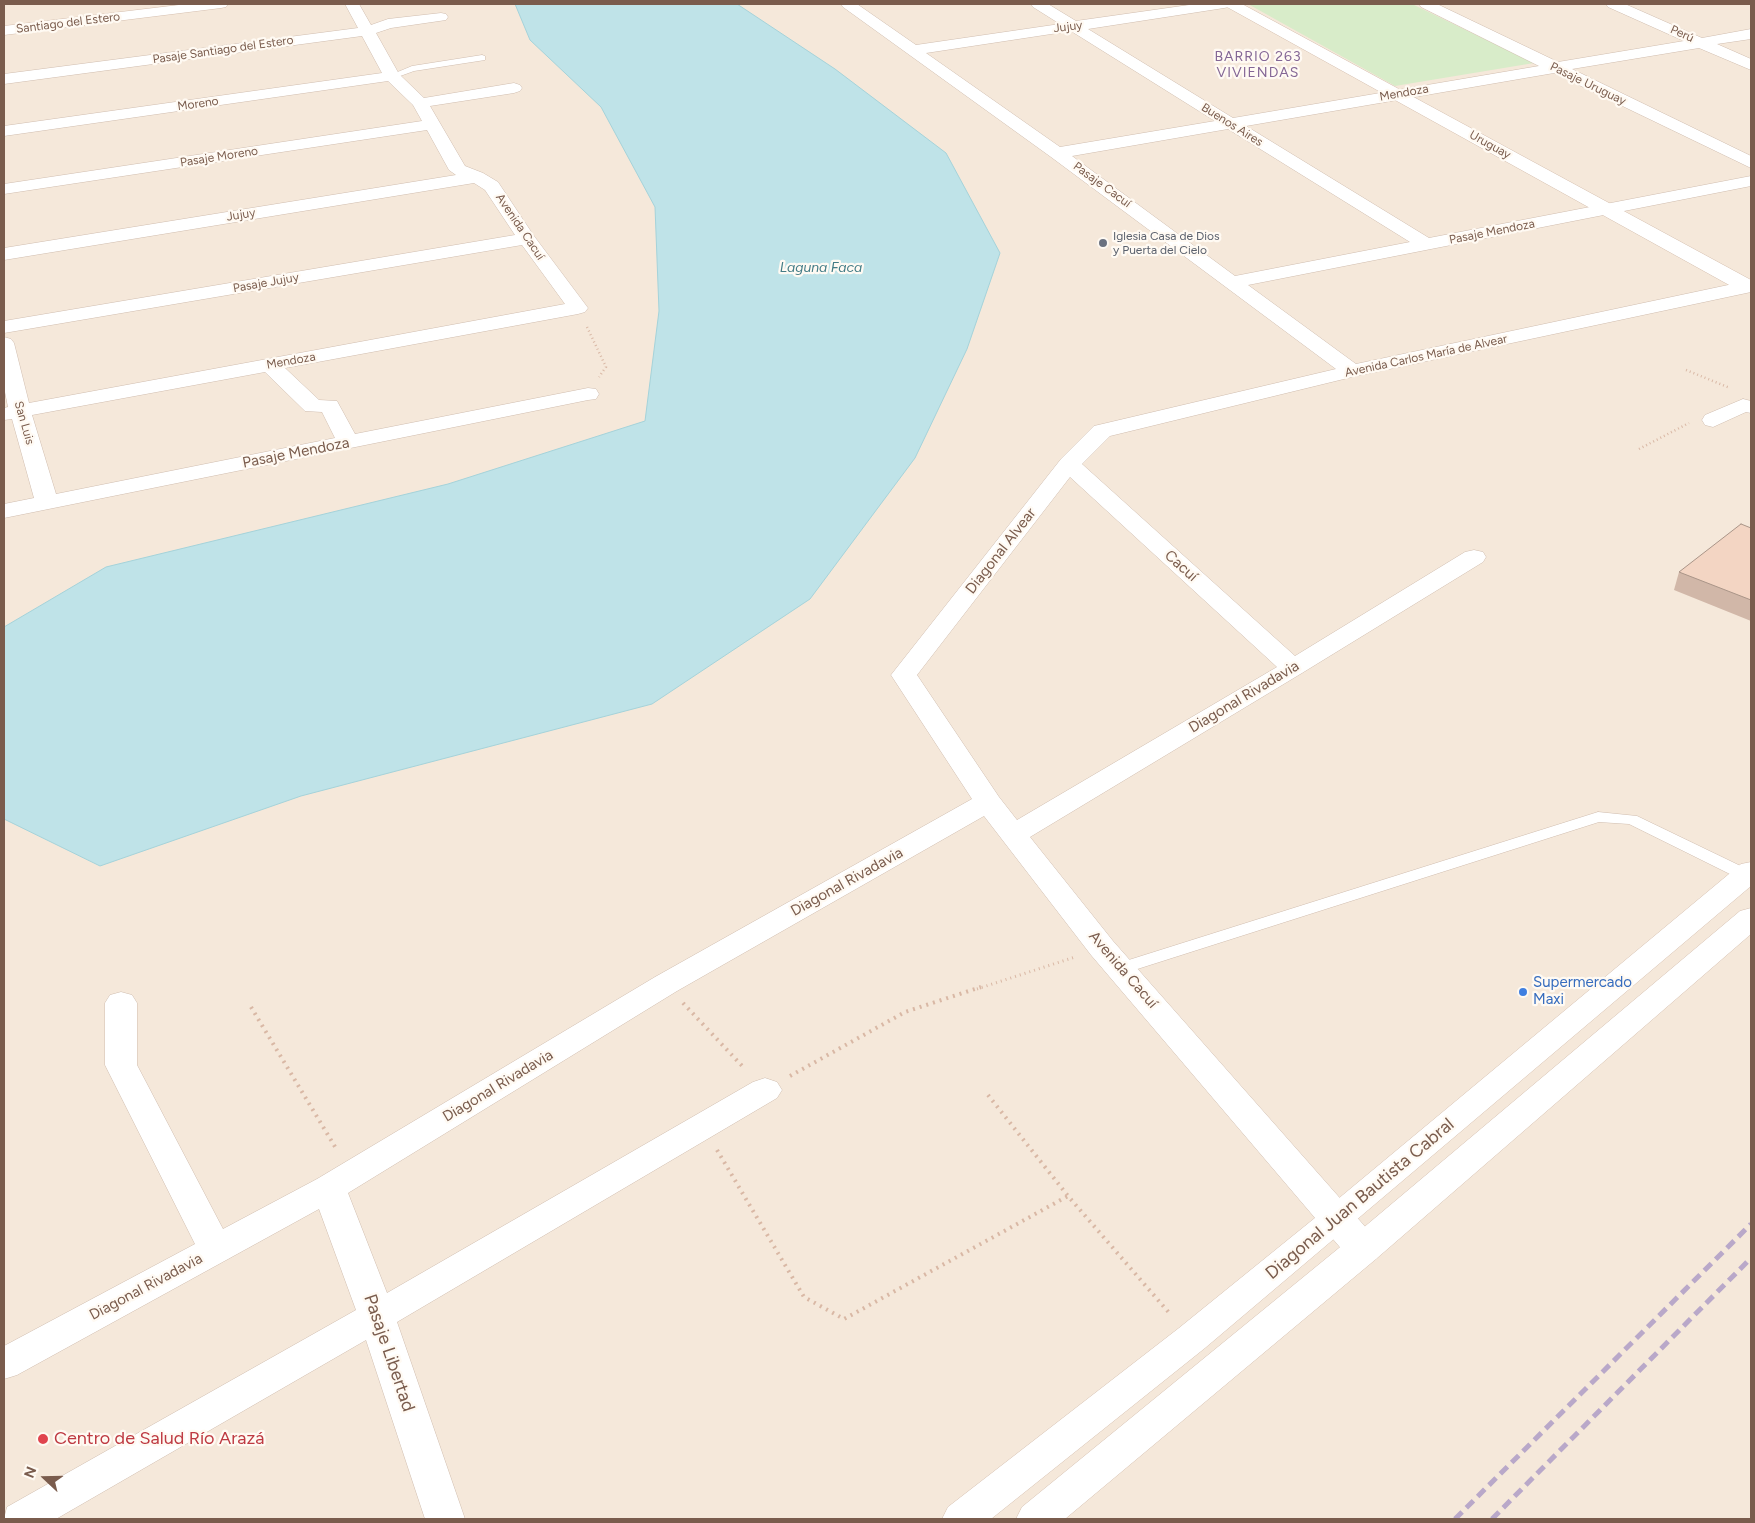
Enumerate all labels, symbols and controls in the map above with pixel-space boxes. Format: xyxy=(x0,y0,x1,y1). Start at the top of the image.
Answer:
street label: Santiago del Estero xyxy=(15,9,121,37)
street label: Jujuy xyxy=(1053,18,1083,36)
street label: Perú xyxy=(1668,23,1696,45)
street label: Pasaje Santiago del Estero xyxy=(152,33,294,67)
district label: BARRIO 263 VIVIENDAS xyxy=(1213,49,1303,82)
street label: Pasaje Uruguay xyxy=(1548,59,1628,109)
street label: Mendoza xyxy=(1378,82,1430,104)
street label: Moreno xyxy=(177,94,219,114)
street label: Buenos Aires xyxy=(1199,100,1265,150)
street label: Uruguay xyxy=(1467,128,1513,162)
street label: Pasaje Moreno xyxy=(179,144,259,170)
street label: Pasaje Cacuí xyxy=(1070,159,1134,211)
street label: Avenida Cacuí xyxy=(493,191,547,263)
street label: Jujuy xyxy=(225,206,257,224)
street label: Pasaje Mendoza xyxy=(1448,217,1536,247)
place label: Iglesia Casa de Dios y Puerta del Cielo xyxy=(1113,229,1220,257)
marker: Iglesia Casa de Dios y Puerta del Cielo xyxy=(1097,237,1109,249)
water label: Laguna Faca xyxy=(780,260,862,276)
street label: Pasaje Jujuy xyxy=(232,270,300,296)
street label: Avenida Carlos María de Alvear xyxy=(1344,332,1508,380)
street label: Mendoza xyxy=(265,350,317,372)
street label: San Luis xyxy=(11,400,37,446)
street label: Pasaje Mendoza xyxy=(241,434,351,472)
street label: Diagonal Alvear xyxy=(962,504,1040,598)
street label: Cacuí xyxy=(1161,546,1201,586)
street label: Diagonal Rivadavia xyxy=(1186,657,1302,737)
street label: Diagonal Rivadavia xyxy=(788,844,906,920)
street label: Avenida Cacuí xyxy=(1085,928,1161,1012)
place label: Supermercado Maxi xyxy=(1533,974,1632,1009)
marker: Supermercado Maxi xyxy=(1517,986,1529,998)
street label: Diagonal Rivadavia xyxy=(440,1046,556,1126)
street label: Diagonal Juan Bautista Cabral xyxy=(1261,1114,1459,1284)
street label: Diagonal Rivadavia xyxy=(86,1250,206,1324)
street label: Pasaje Libertad xyxy=(359,1292,419,1414)
place label: Centro de Salud Río Arazá xyxy=(54,1428,264,1450)
marker: Centro de Salud Río Arazá xyxy=(36,1432,50,1446)
north arrow xyxy=(20,1453,70,1503)
text: N xyxy=(21,1464,40,1481)

